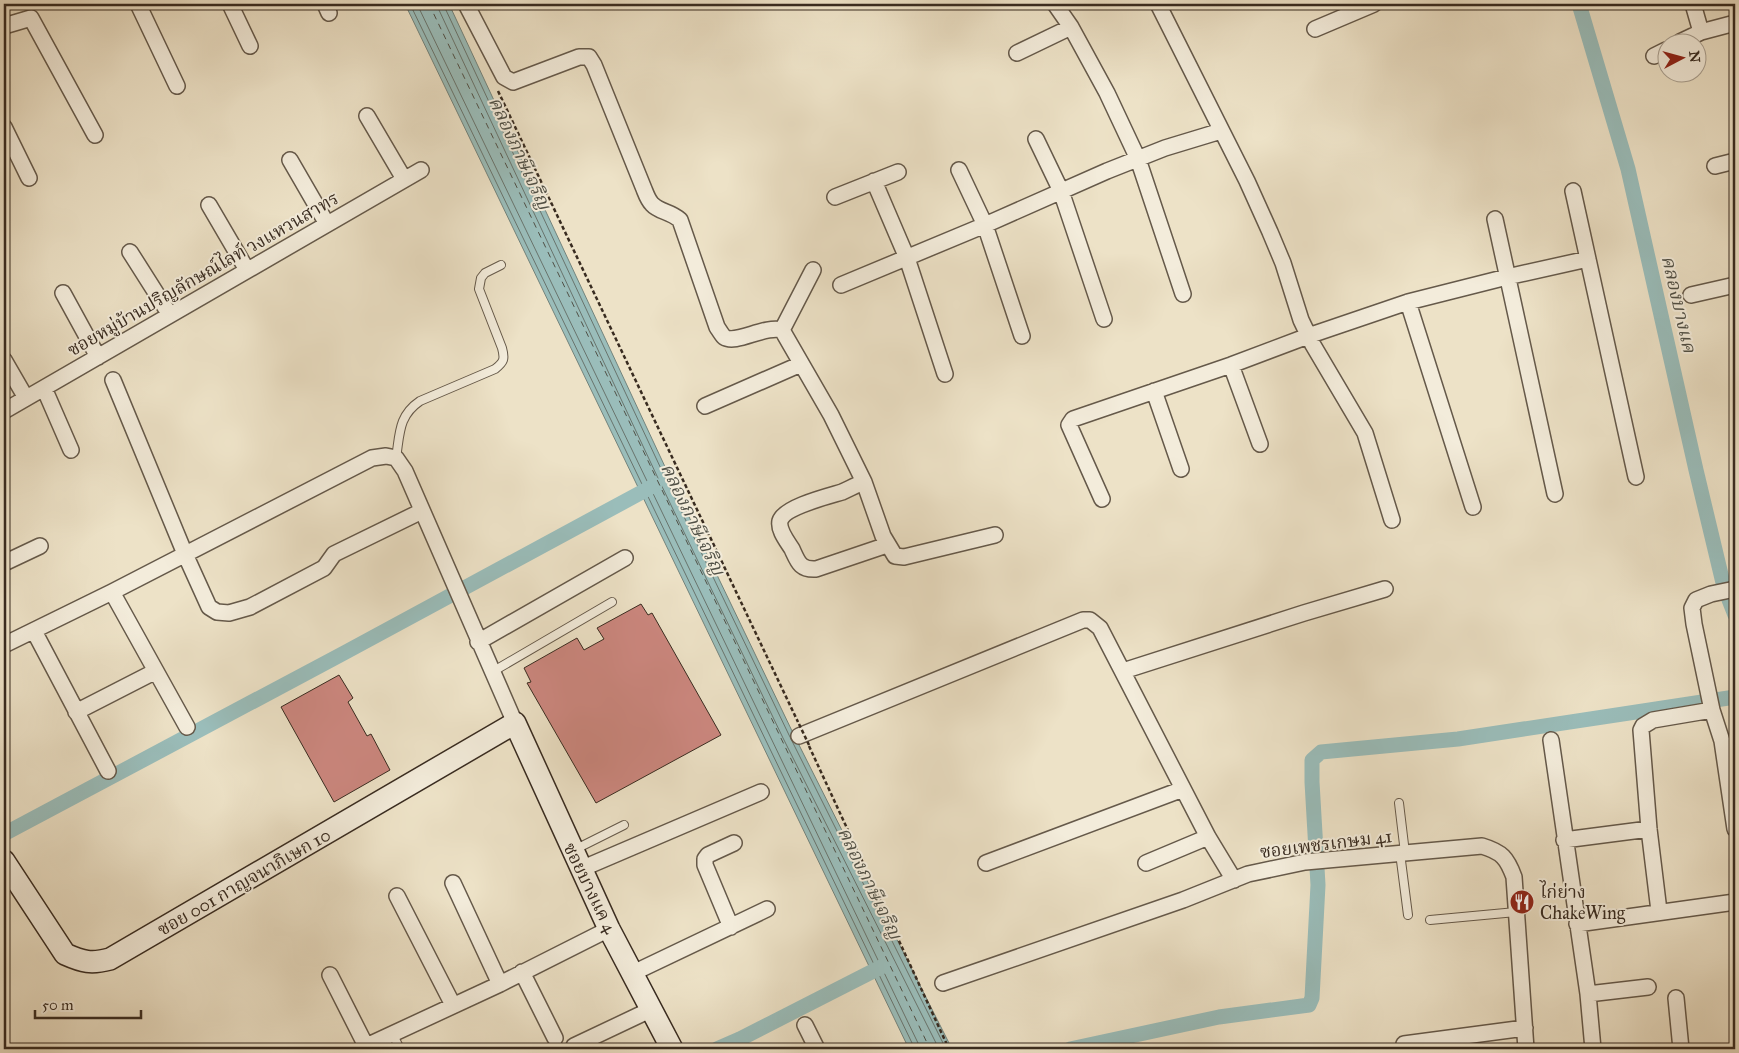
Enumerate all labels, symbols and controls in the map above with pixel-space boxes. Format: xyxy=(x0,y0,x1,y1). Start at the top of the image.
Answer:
north arrow xyxy=(1656,32,1706,82)
text: N xyxy=(1685,50,1704,64)
water label: คลองภาษีเจริญ xyxy=(484,93,557,214)
street label: ซอยหมู่บ้านปริญลักษณ์ไลท์ วงแหวนสาทร xyxy=(63,186,343,361)
water label: คลองบางแค xyxy=(1657,253,1702,356)
water label: คลองภาษีเจริญ xyxy=(656,459,731,580)
street label: ซอย 001 กาญจนาภิเษก 10 xyxy=(154,823,334,941)
water label: คลองภาษีเจริญ xyxy=(833,823,908,944)
street label: ซอยเพชรเกษม 41 xyxy=(1259,825,1393,863)
street label: ซอยบางแค 4 xyxy=(559,839,622,938)
place label: ไก่ย่าง ChakeWing xyxy=(1539,880,1626,925)
restaurant icon: ไก่ย่าง ChakeWing xyxy=(1509,889,1535,915)
scale bar xyxy=(35,988,141,1020)
text: 50 m xyxy=(42,996,74,1014)

